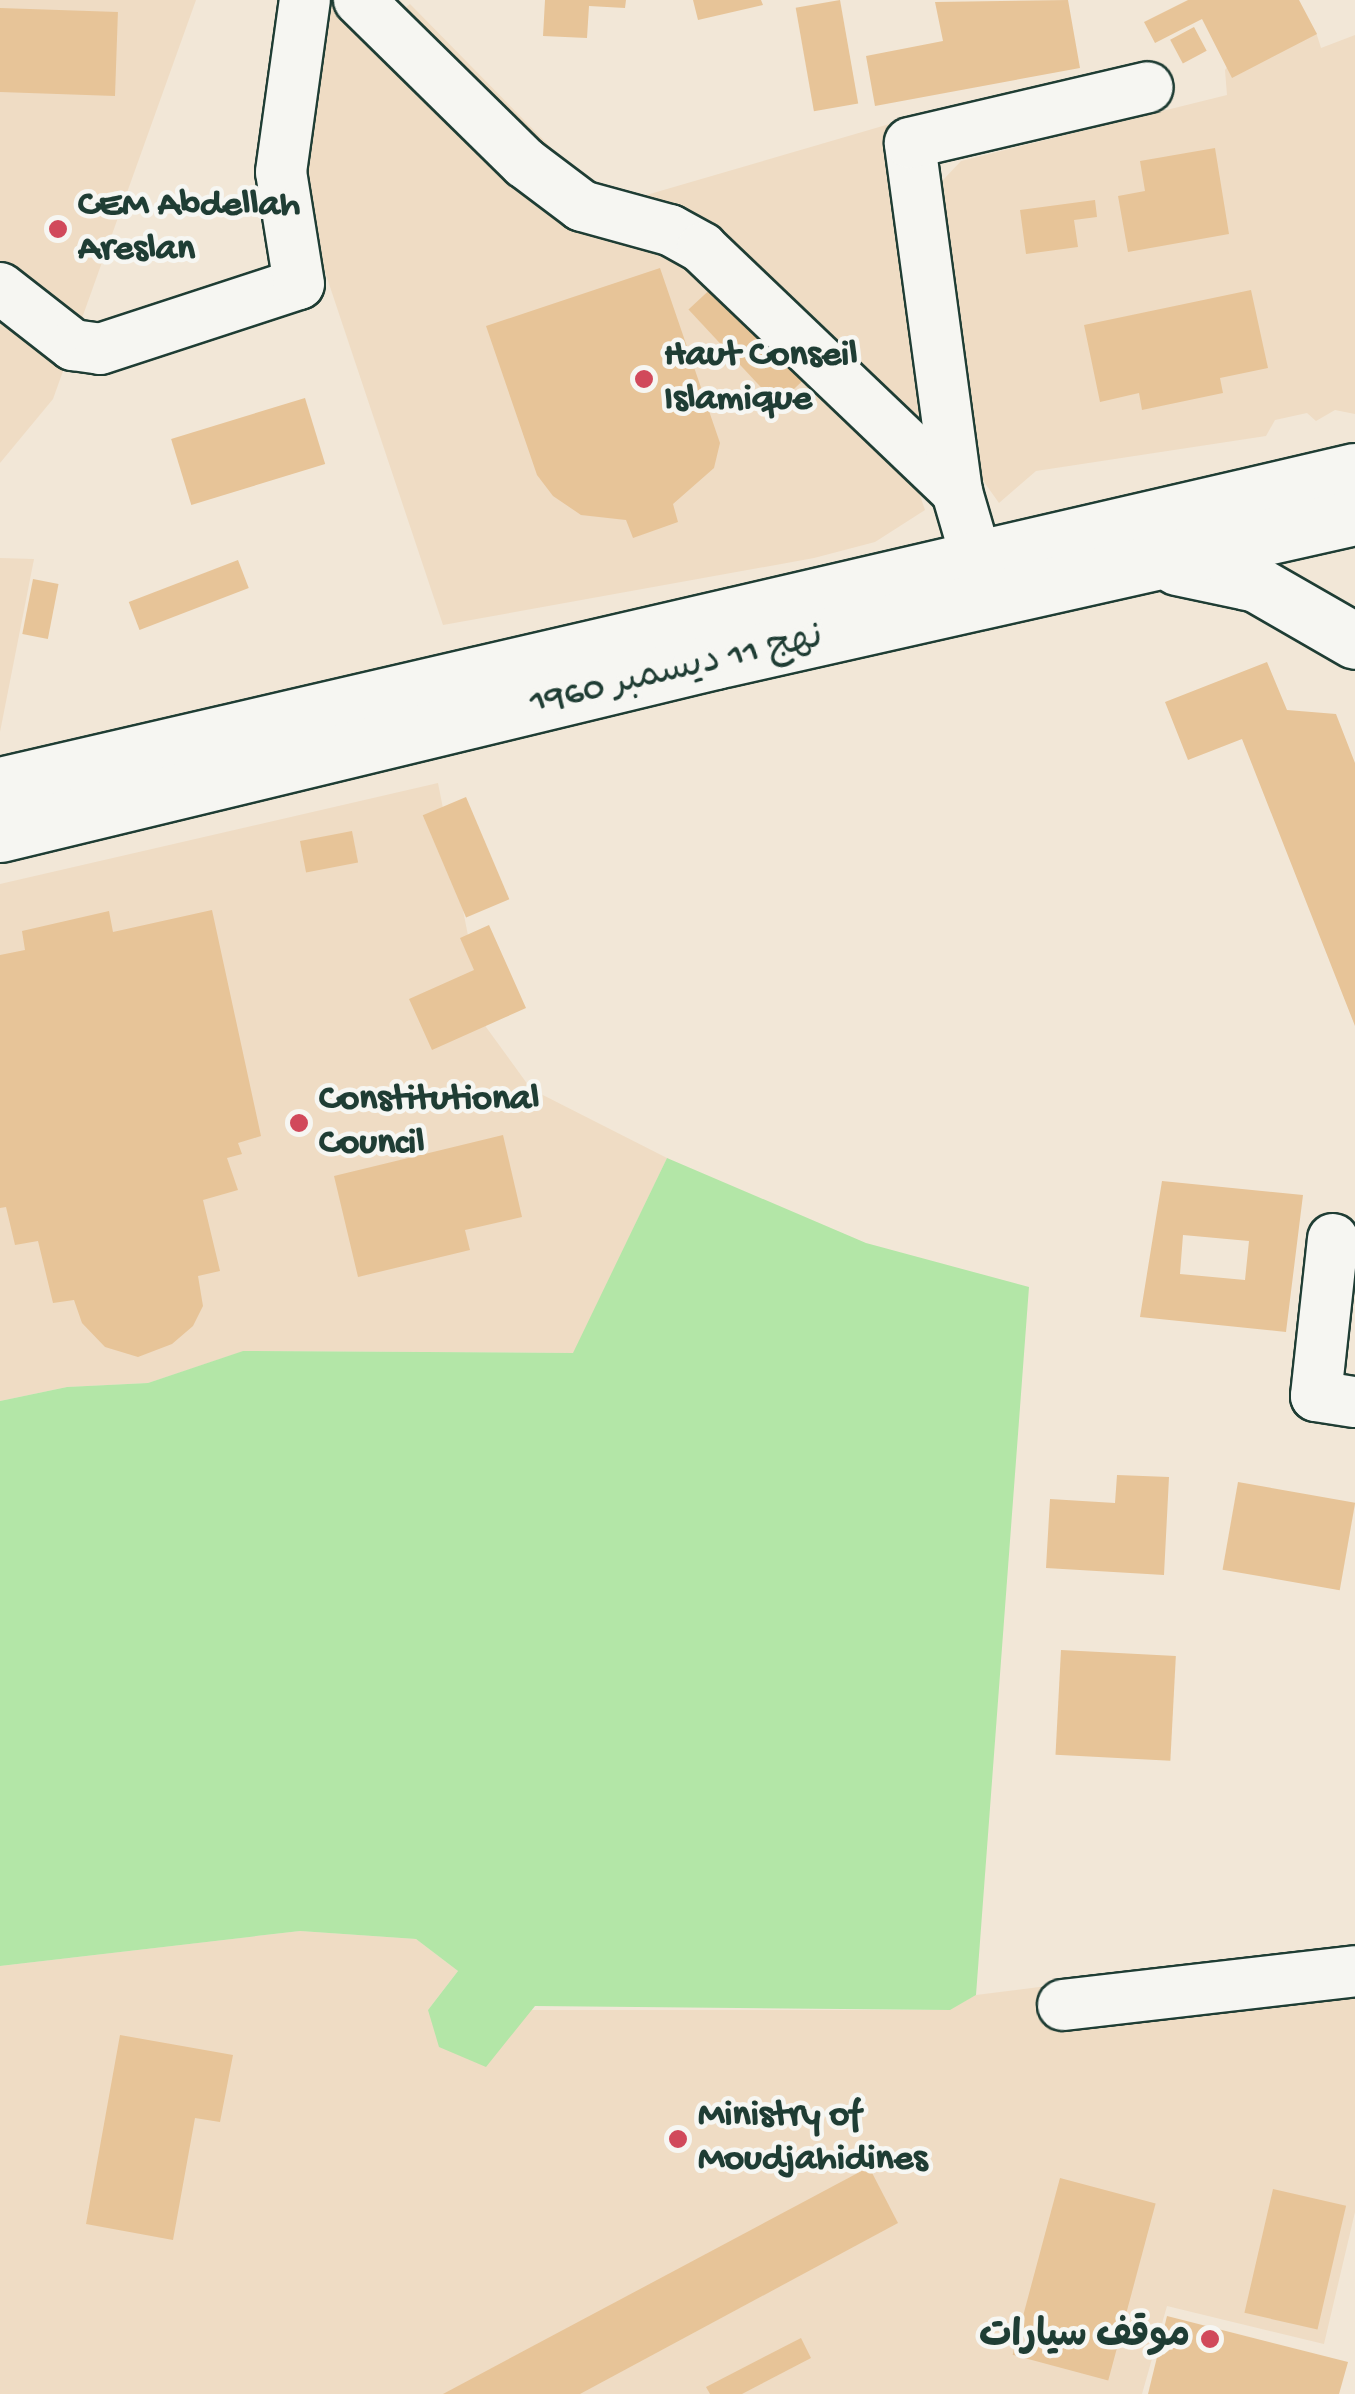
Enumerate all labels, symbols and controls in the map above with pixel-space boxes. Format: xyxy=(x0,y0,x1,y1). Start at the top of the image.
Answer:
place label: CEM Abdellah Areslan xyxy=(78,184,300,274)
marker: CEM Abdellah Areslan xyxy=(47,218,69,240)
place label: Haut Conseil Islamique xyxy=(664,334,858,424)
marker: Haut Conseil Islamique xyxy=(633,368,655,390)
street label: نهج 11 ديسمبر 1960 xyxy=(526,616,828,728)
place label: Constitutional Council xyxy=(319,1078,539,1168)
marker: Constitutional Council xyxy=(288,1112,310,1134)
place label: Ministry of Moudjahidines xyxy=(698,2094,927,2184)
marker: Ministry of Moudjahidines xyxy=(667,2128,689,2150)
place label: موقف سيارات xyxy=(979,2316,1190,2362)
marker: موقف سيارات xyxy=(1199,2328,1221,2350)

